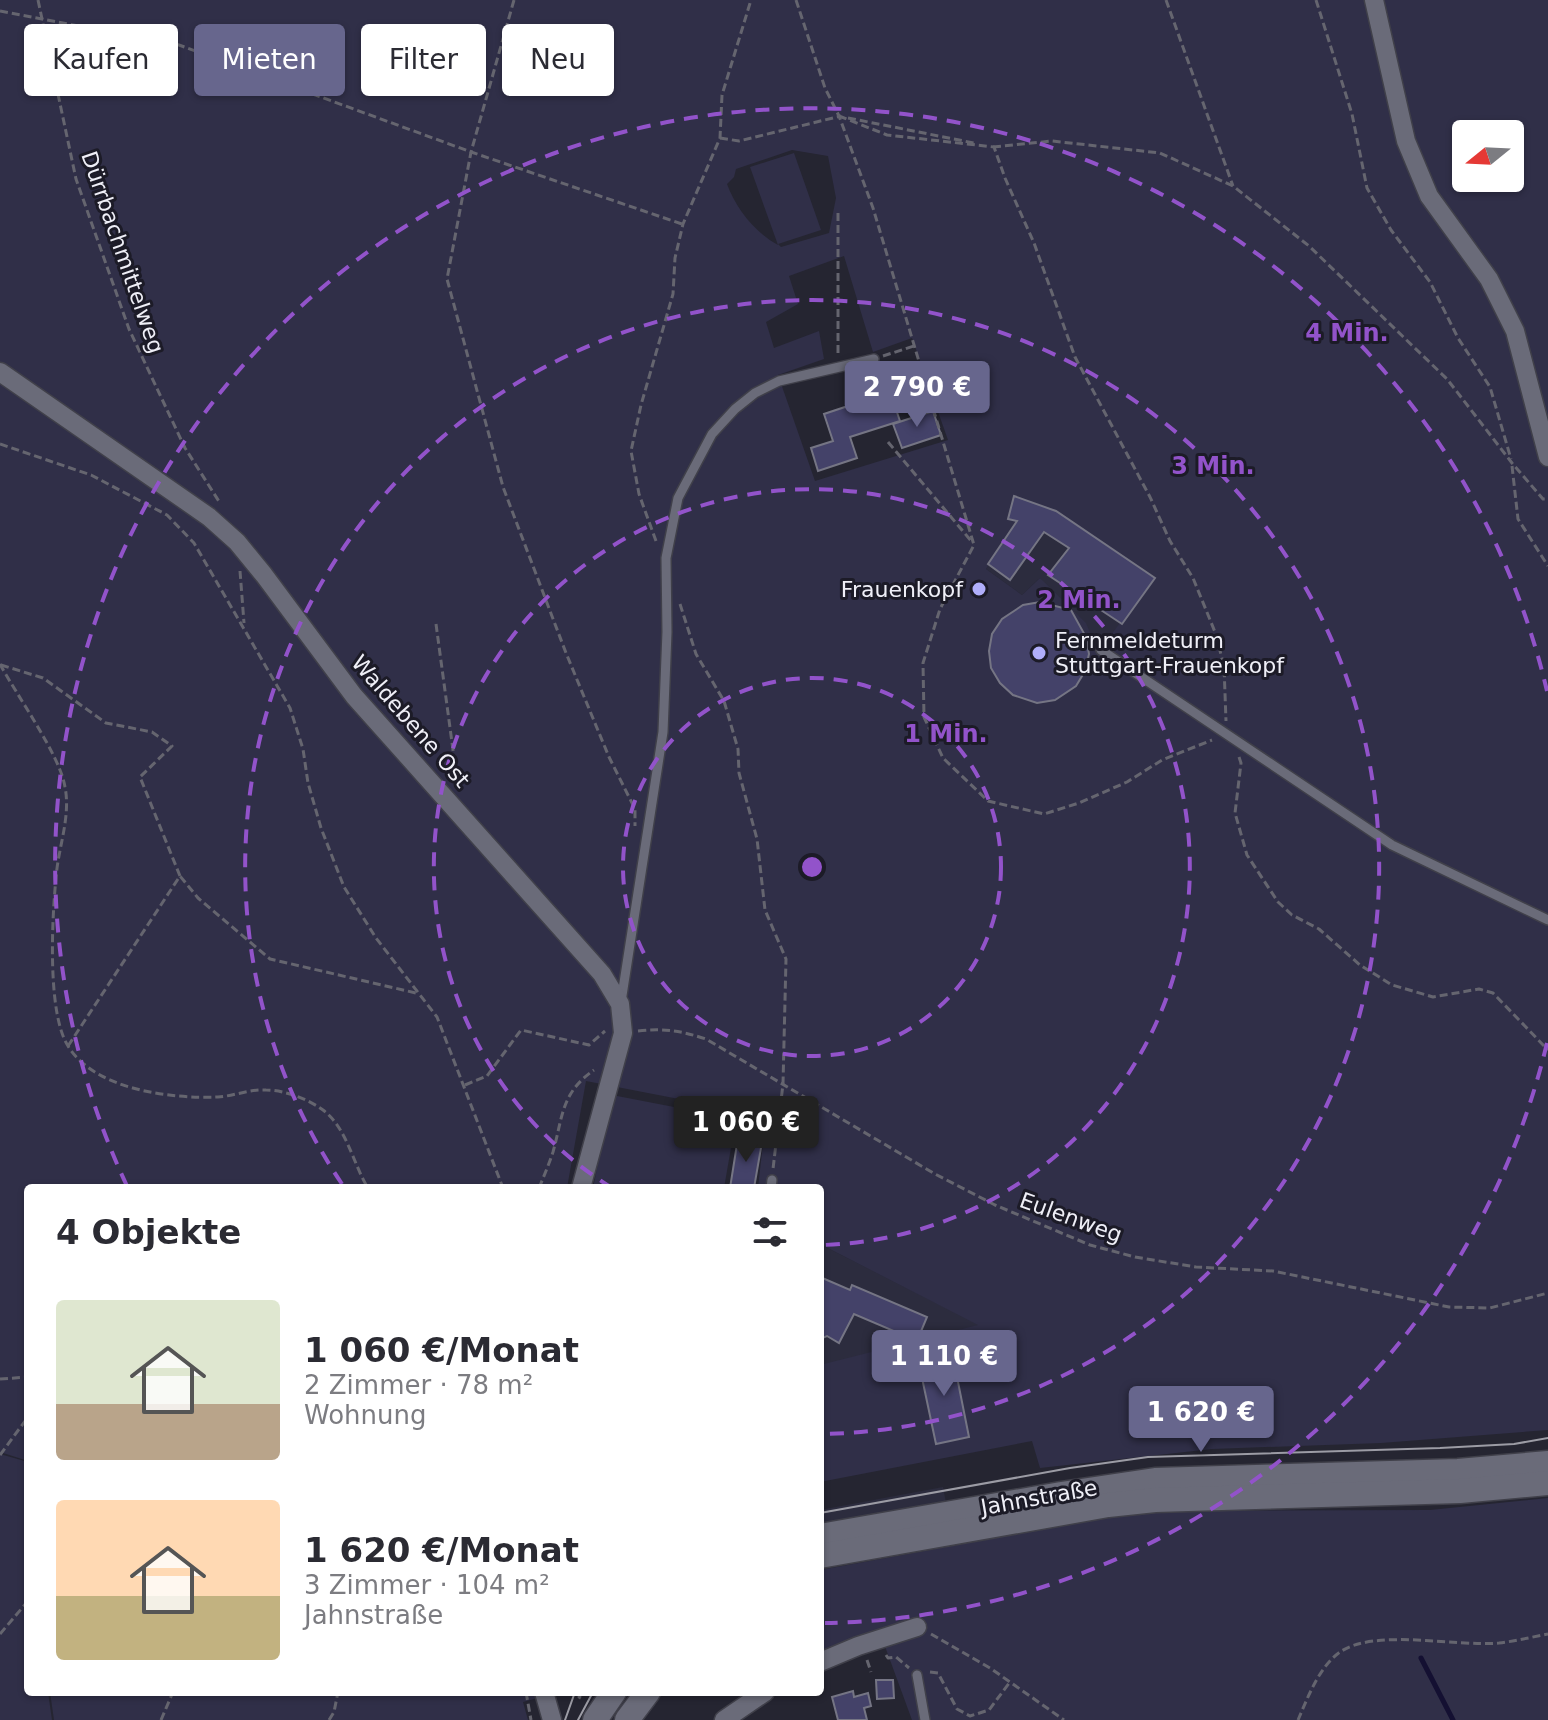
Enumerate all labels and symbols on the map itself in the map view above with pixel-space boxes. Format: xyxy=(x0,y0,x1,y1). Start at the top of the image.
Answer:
north arrow xyxy=(1452,120,1524,192)
street label: Dürrbachmittelweg xyxy=(76,148,169,356)
text: 4 Min. xyxy=(1305,319,1389,347)
pin: 2 790 € xyxy=(843,361,991,429)
text: 3 Min. xyxy=(1171,452,1255,480)
place label: Frauenkopf xyxy=(841,577,964,602)
marker: Frauenkopf xyxy=(970,580,988,598)
text: 2 Min. xyxy=(1037,586,1121,614)
place label: Fernmeldeturm Stuttgart-Frauenkopf xyxy=(1055,628,1285,678)
marker: Fernmeldeturm Stuttgart-Frauenkopf xyxy=(1030,644,1048,662)
street label: Waldebene Ost xyxy=(346,650,475,793)
text: 1 Min. xyxy=(904,720,988,748)
centre of rings xyxy=(798,853,826,881)
pin: 1 060 € xyxy=(672,1096,820,1164)
street label: Eulenweg xyxy=(1016,1187,1125,1248)
pin: 1 110 € xyxy=(870,1330,1018,1398)
pin: 1 620 € xyxy=(1127,1386,1275,1454)
street label: Jahnstraße xyxy=(977,1475,1099,1520)

